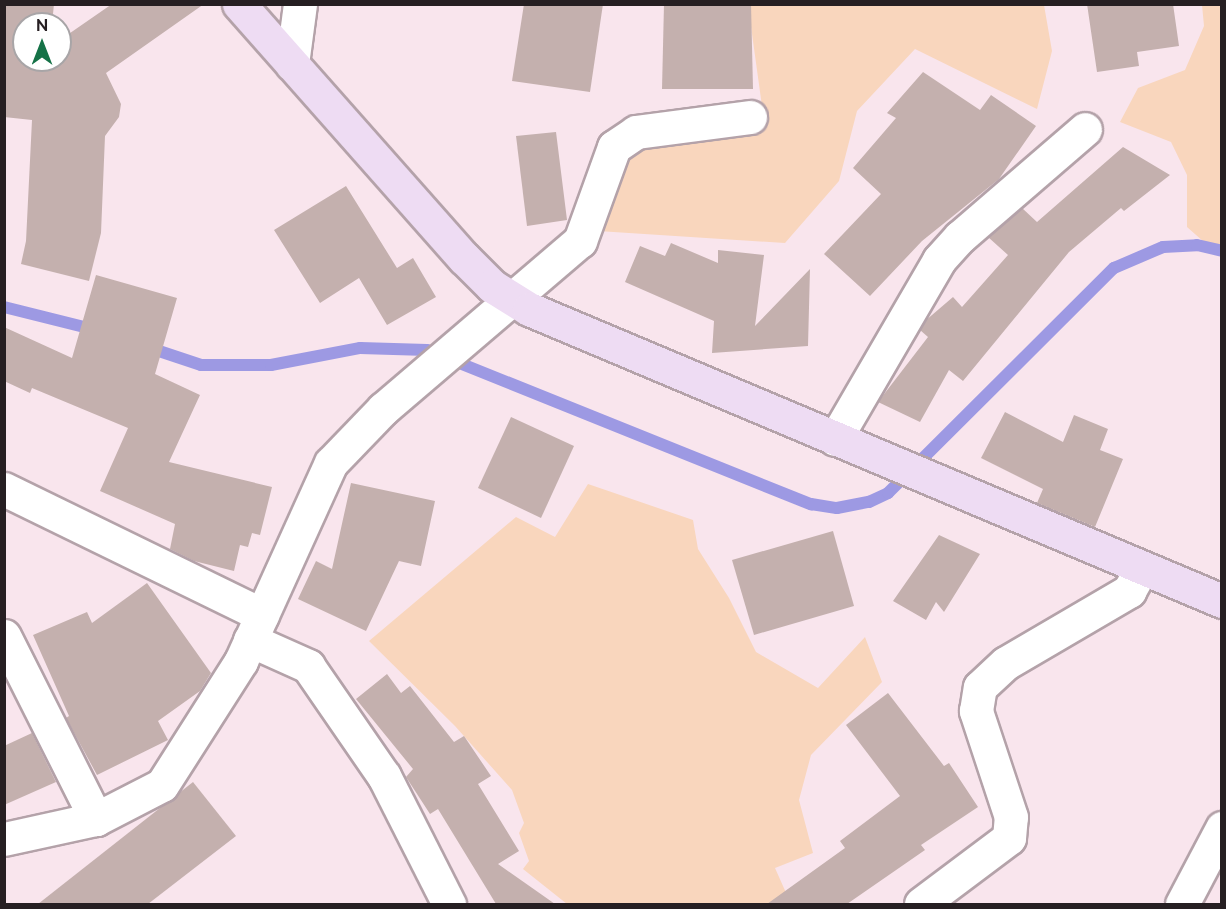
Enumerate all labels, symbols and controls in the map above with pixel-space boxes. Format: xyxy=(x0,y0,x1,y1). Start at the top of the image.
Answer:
north arrow xyxy=(12,12,72,72)
text: N xyxy=(36,16,48,35)

